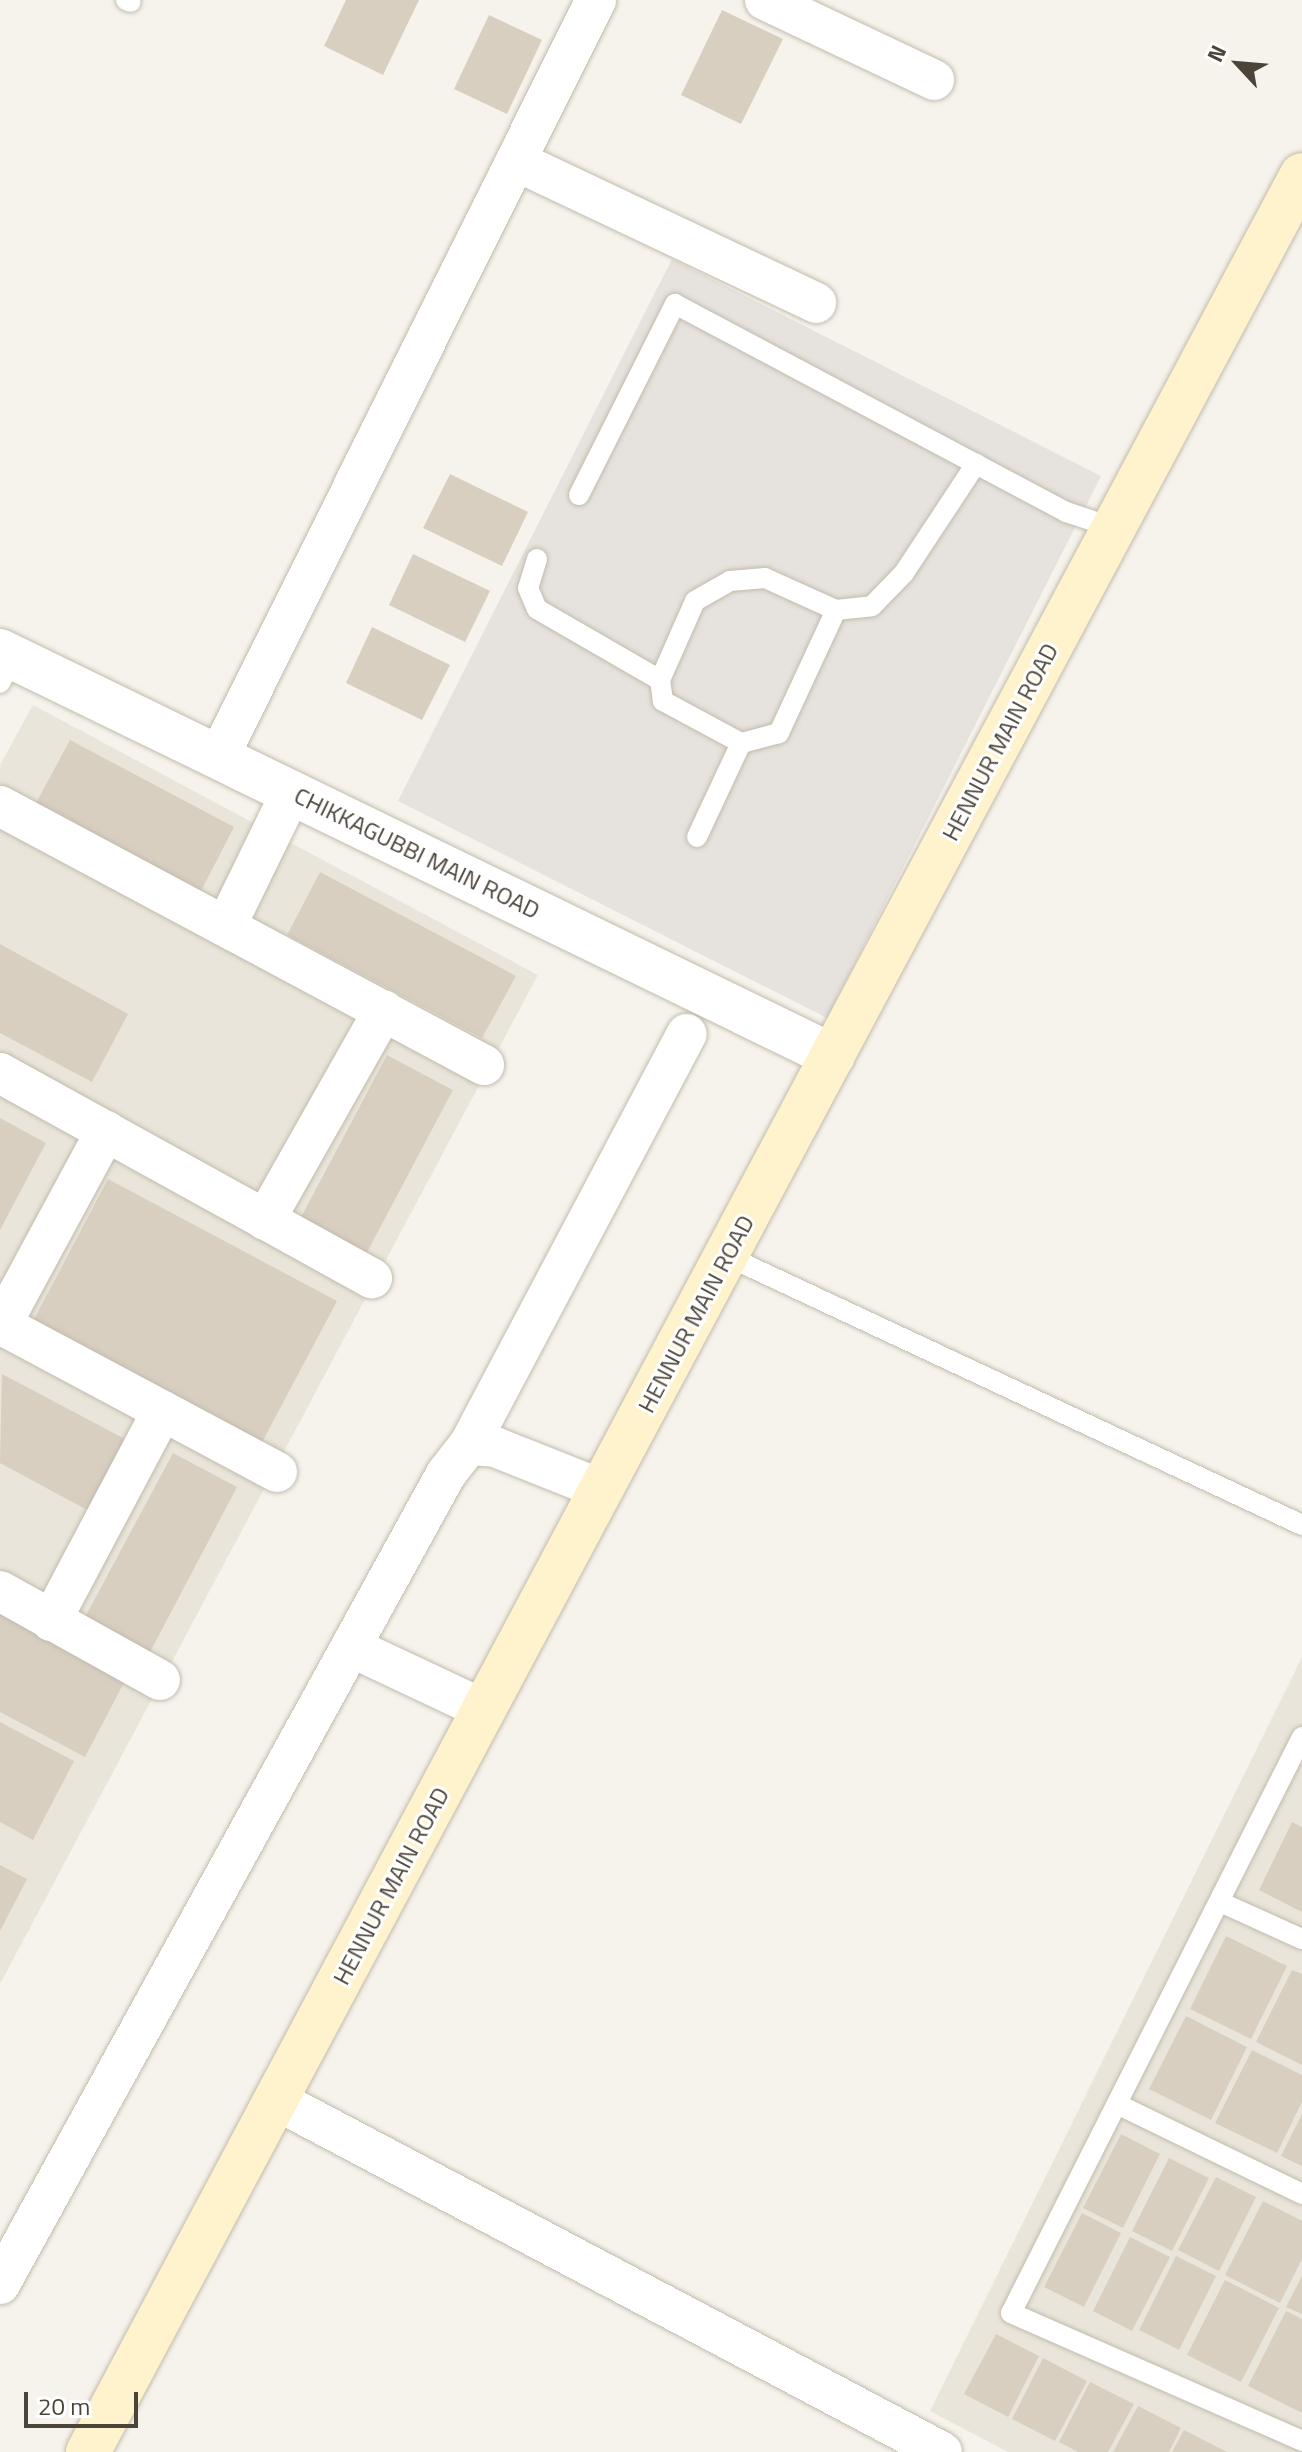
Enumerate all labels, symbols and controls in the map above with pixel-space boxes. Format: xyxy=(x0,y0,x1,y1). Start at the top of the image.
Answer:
north arrow xyxy=(1198,24,1278,104)
text: N xyxy=(1198,39,1235,68)
street label: HENNUR MAIN ROAD xyxy=(936,638,1064,846)
street label: CHIKKAGUBBI MAIN ROAD xyxy=(290,781,544,925)
street label: HENNUR MAIN ROAD xyxy=(632,1210,760,1418)
street label: HENNUR MAIN ROAD xyxy=(327,1782,455,1990)
scale bar xyxy=(28,2376,142,2426)
text: 20 m xyxy=(38,2388,90,2424)

